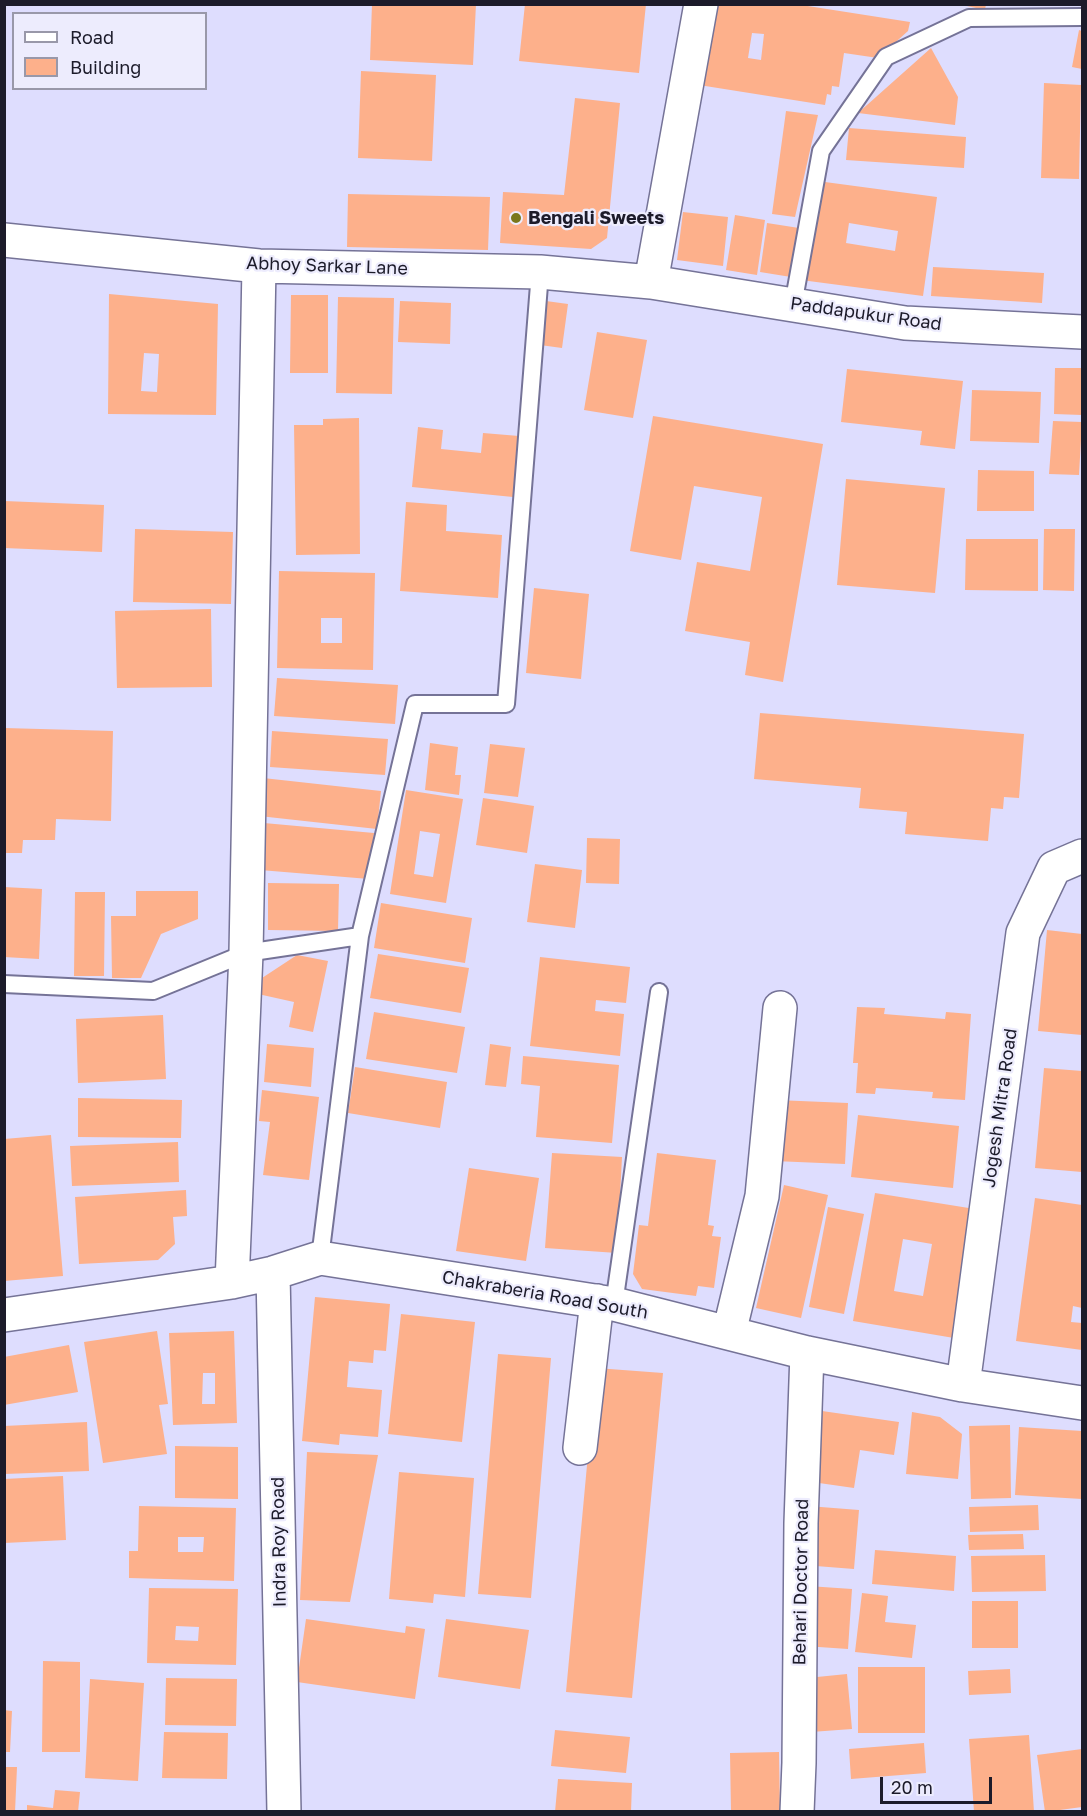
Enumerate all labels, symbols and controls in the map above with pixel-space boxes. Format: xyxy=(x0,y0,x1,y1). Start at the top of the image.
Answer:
legend xyxy=(12,12,207,90)
text: Road xyxy=(70,26,114,48)
text: Building xyxy=(70,56,141,78)
place label: Bengali Sweets xyxy=(528,207,664,229)
marker: Bengali Sweets xyxy=(509,211,523,225)
street label: Abhoy Sarkar Lane xyxy=(246,252,408,280)
street label: Paddapukur Road xyxy=(789,293,943,335)
street label: Jogesh Mitra Road xyxy=(978,1027,1022,1189)
street label: Chakraberia Road South xyxy=(440,1266,650,1324)
street label: Indra Roy Road xyxy=(267,1477,291,1607)
street label: Behari Doctor Road xyxy=(789,1498,813,1666)
scale bar xyxy=(883,1765,996,1803)
text: 20 m xyxy=(891,1776,933,1798)

